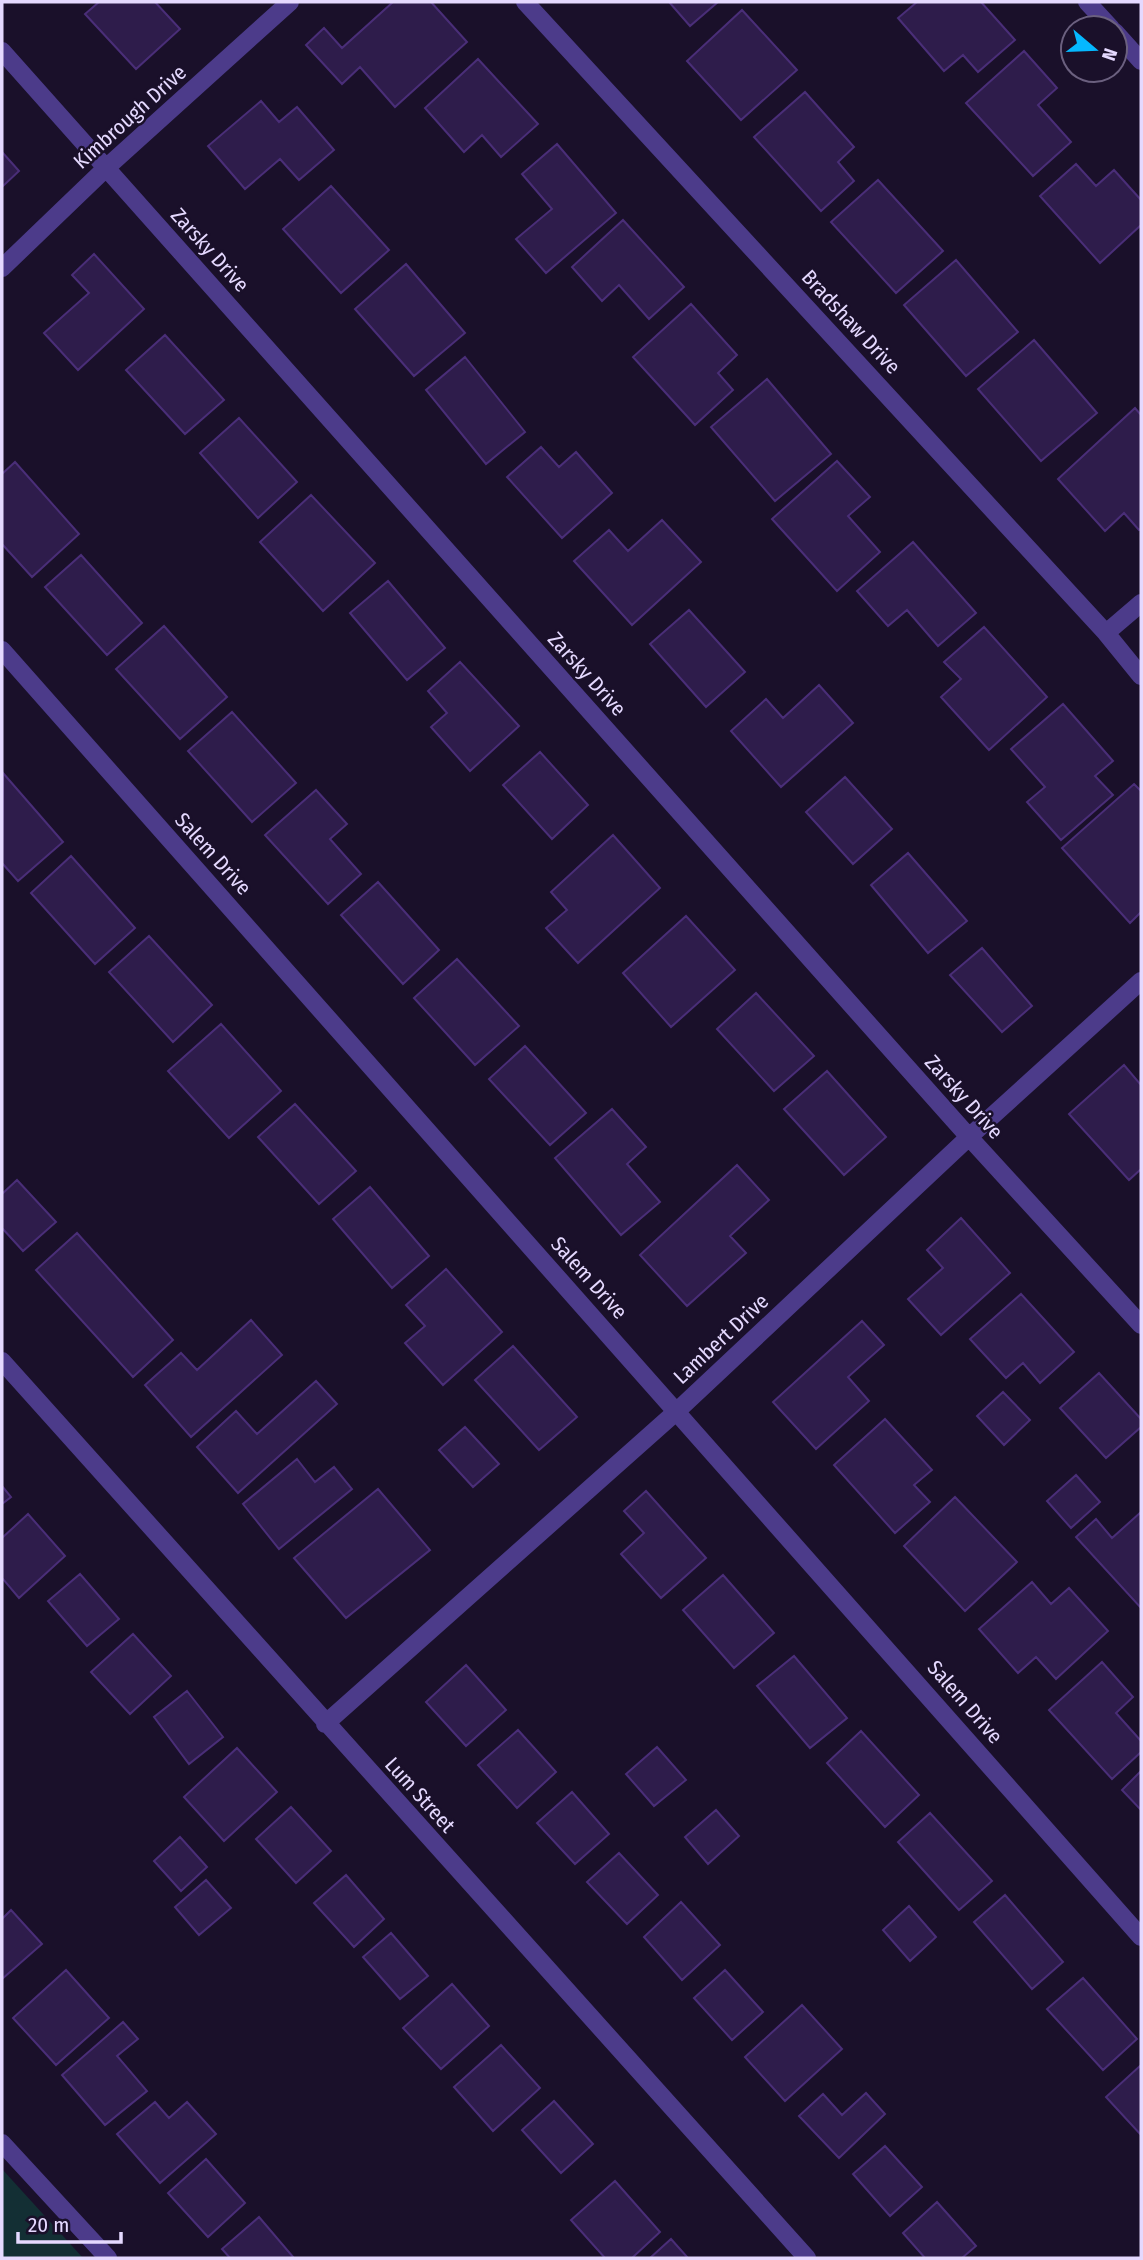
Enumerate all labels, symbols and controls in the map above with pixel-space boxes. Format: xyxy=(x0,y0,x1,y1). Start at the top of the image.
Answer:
north arrow xyxy=(1059,14,1129,84)
text: N xyxy=(1097,45,1122,64)
street label: Kimbrough Drive xyxy=(68,60,192,174)
street label: Zarsky Drive xyxy=(165,202,255,298)
street label: Bradshaw Drive xyxy=(796,264,906,380)
street label: Zarsky Drive xyxy=(542,626,632,722)
street label: Salem Drive xyxy=(169,807,257,901)
street label: Zarsky Drive xyxy=(919,1049,1009,1145)
street label: Salem Drive xyxy=(545,1231,633,1325)
street label: Lambert Drive xyxy=(668,1288,774,1390)
street label: Salem Drive xyxy=(922,1655,1008,1749)
street label: Lum Street xyxy=(379,1752,461,1838)
scale bar xyxy=(18,2200,121,2244)
text: 20 m xyxy=(28,2212,69,2238)

